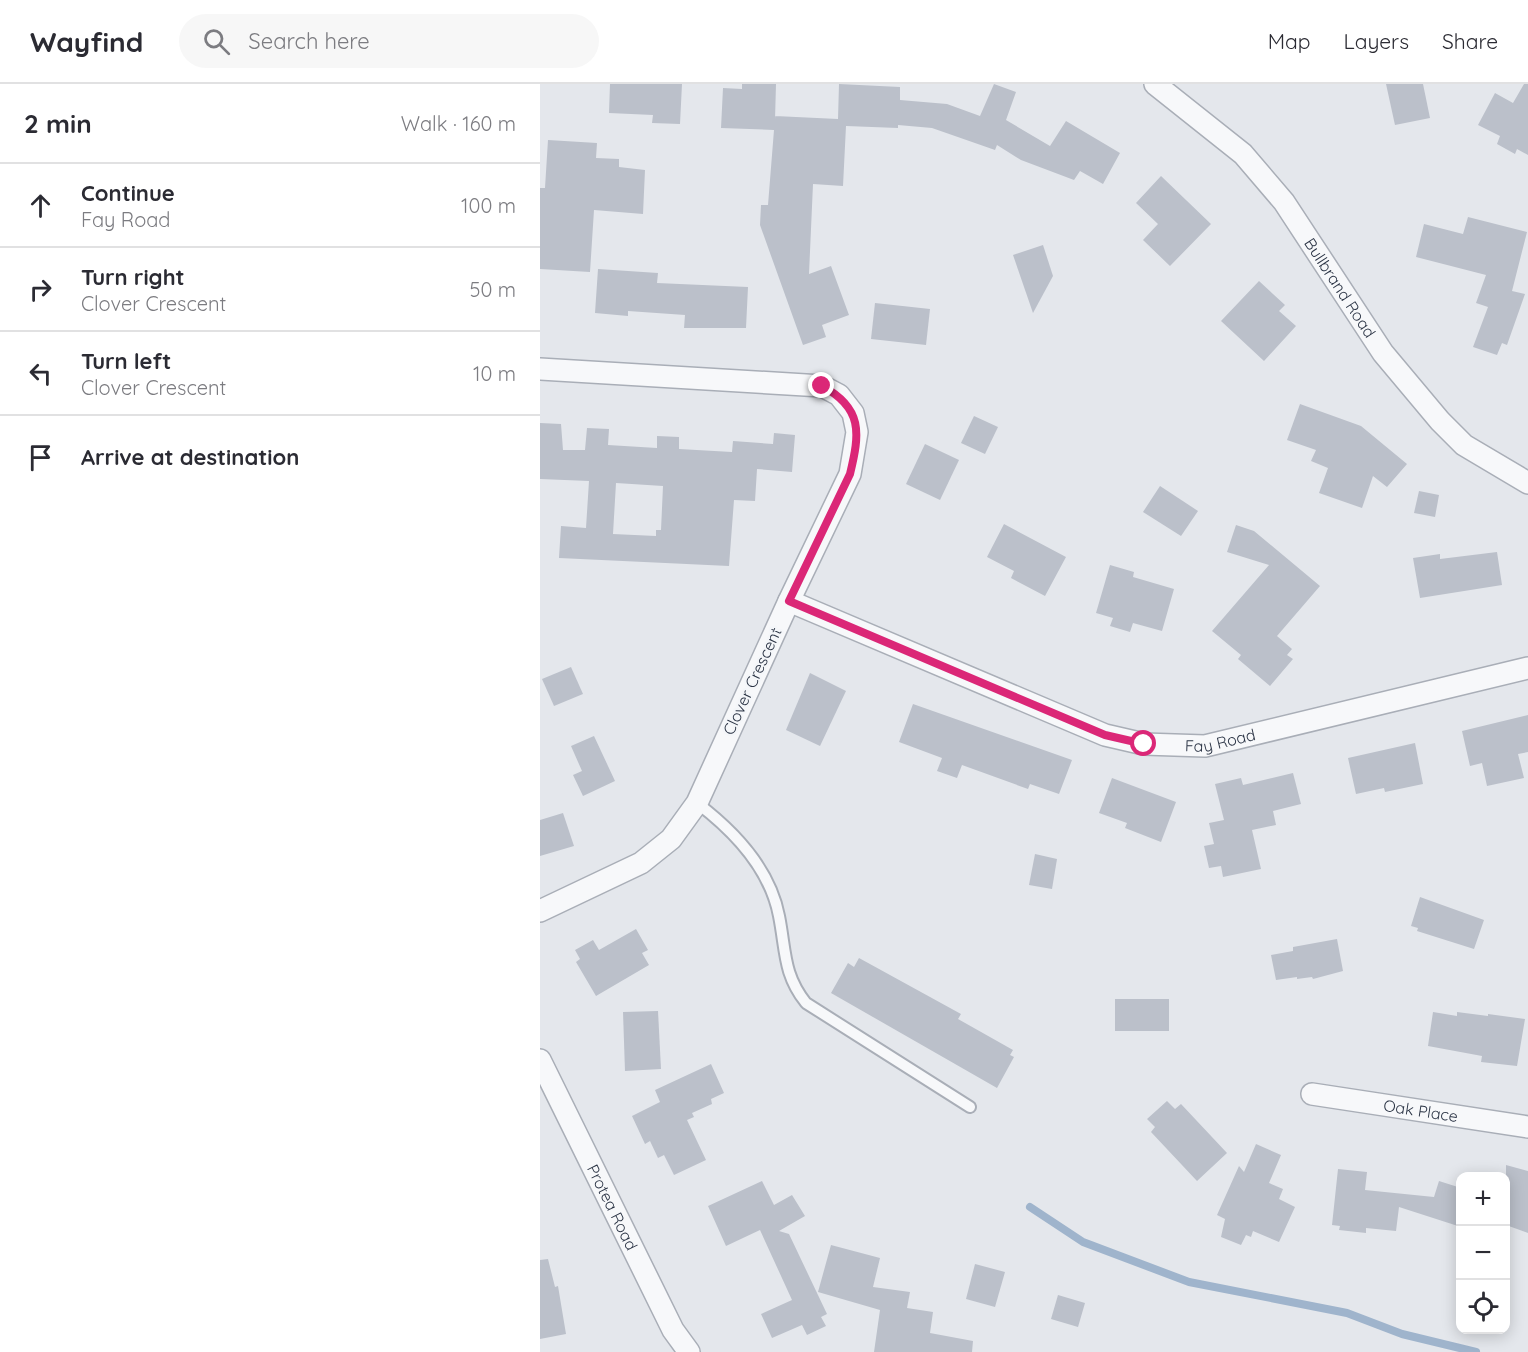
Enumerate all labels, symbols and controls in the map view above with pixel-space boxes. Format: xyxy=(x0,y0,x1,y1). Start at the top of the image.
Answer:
search box xyxy=(179,14,599,68)
text: Wayfind xyxy=(30,24,143,59)
icon: search xyxy=(200,25,233,58)
text: Search here xyxy=(248,27,370,55)
text: Map xyxy=(1268,28,1311,54)
text: Layers xyxy=(1344,28,1409,54)
text: Share xyxy=(1442,28,1498,54)
text: 2 min xyxy=(24,107,92,140)
text: Walk · 160 m xyxy=(401,111,516,136)
text: Continue xyxy=(81,179,175,207)
icon: ahead xyxy=(24,189,57,222)
text: 100 m xyxy=(461,193,516,218)
text: Fay Road xyxy=(81,207,170,232)
street label: Bullbrand Road xyxy=(1300,234,1380,341)
text: Turn right xyxy=(81,263,185,291)
icon: right xyxy=(24,273,57,306)
text: 50 m xyxy=(470,277,516,302)
text: Clover Crescent xyxy=(81,291,226,316)
text: Turn left xyxy=(81,347,171,375)
icon: left xyxy=(24,357,57,390)
text: 10 m xyxy=(473,361,516,386)
route end xyxy=(808,372,834,398)
text: Clover Crescent xyxy=(81,375,226,400)
icon: arrive xyxy=(24,441,57,474)
text: Arrive at destination xyxy=(81,443,299,471)
street label: Clover Crescent xyxy=(718,624,786,738)
street label: Fay Road xyxy=(1185,724,1257,756)
route start xyxy=(1130,730,1156,756)
street label: Oak Place xyxy=(1382,1095,1459,1126)
street label: Protea Road xyxy=(583,1161,642,1253)
map controls xyxy=(1456,1172,1510,1334)
button: + xyxy=(1456,1172,1510,1226)
button: − xyxy=(1456,1226,1510,1280)
button: locate xyxy=(1456,1280,1510,1334)

